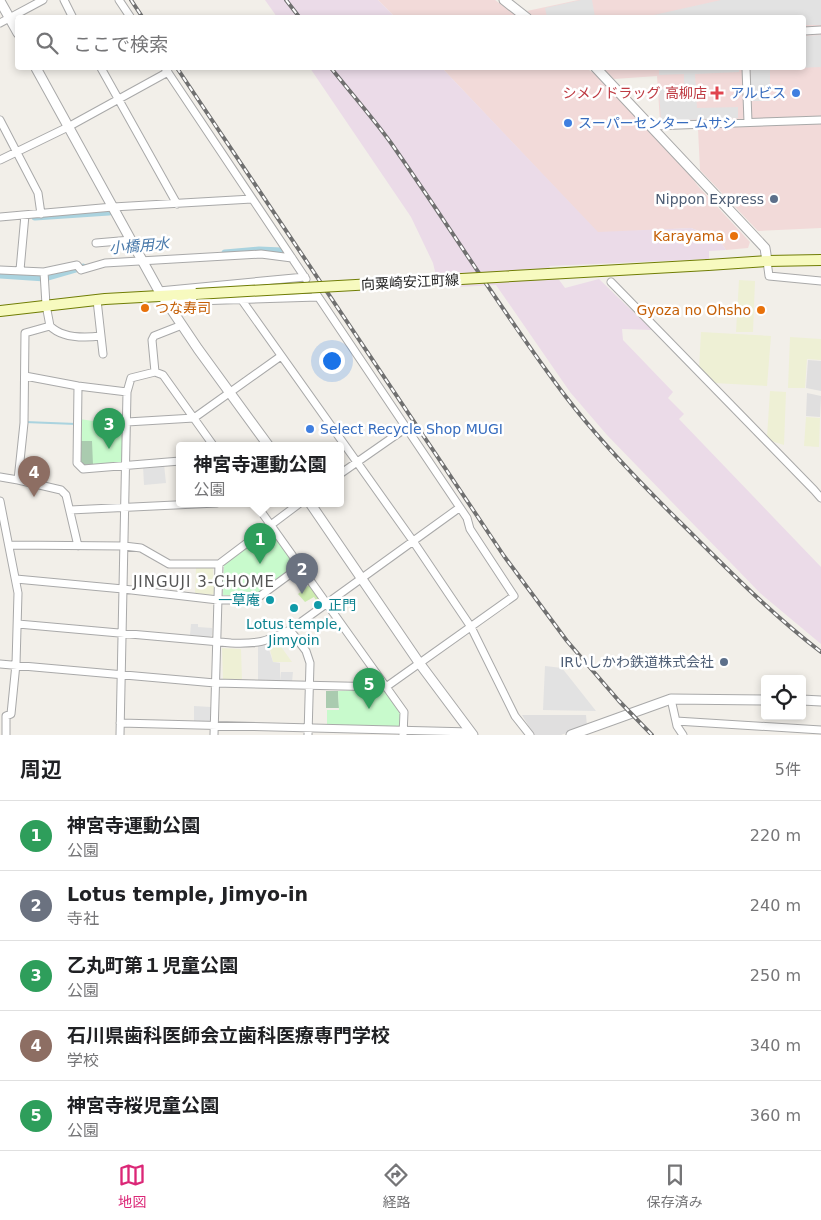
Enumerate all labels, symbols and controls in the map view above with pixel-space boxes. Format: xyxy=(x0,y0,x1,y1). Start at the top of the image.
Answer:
search box xyxy=(15,15,806,70)
icon: search xyxy=(33,29,61,57)
text: ここで検索 xyxy=(73,33,168,55)
place label: シメノドラッグ 高柳店 xyxy=(563,85,707,101)
place label: アルビス xyxy=(730,85,786,101)
marker: シメノドラッグ 高柳店 xyxy=(711,87,723,99)
marker: アルビス xyxy=(790,87,802,99)
place label: スーパーセンター ムサシ xyxy=(578,115,736,131)
marker: スーパーセンター ムサシ xyxy=(562,117,574,129)
place label: Nippon Express xyxy=(655,191,764,207)
marker: Nippon Express xyxy=(768,193,780,205)
place label: Karayama xyxy=(653,228,724,244)
marker: Karayama xyxy=(728,230,740,242)
water label: 小橋用水 xyxy=(108,234,172,258)
street label: 向粟崎安江町線 xyxy=(361,271,459,293)
place label: つな寿司 xyxy=(155,300,211,316)
marker: つな寿司 xyxy=(139,302,151,314)
place label: Gyoza no Ohsho xyxy=(636,302,751,318)
marker: Gyoza no Ohsho xyxy=(755,304,767,316)
your location xyxy=(319,348,345,374)
pin: 3 xyxy=(93,408,125,449)
place label: Select Recycle Shop MUGI xyxy=(320,421,503,437)
marker: Select Recycle Shop MUGI xyxy=(304,423,316,435)
popup xyxy=(176,442,344,507)
text: 神宮寺運動公園 xyxy=(193,453,327,475)
pin: 4 xyxy=(18,456,50,497)
text: 公園 xyxy=(193,480,226,499)
pin: 1 xyxy=(244,523,276,564)
pin: 2 xyxy=(286,553,318,594)
district label: JINGUJI 3-CHOME xyxy=(132,573,275,591)
place label: 一草庵 xyxy=(218,592,260,608)
marker: 一草庵 xyxy=(264,594,276,606)
place label: 正門 xyxy=(328,597,356,613)
marker: 正門 xyxy=(312,599,324,611)
marker: Lotus temple, Jimyoin xyxy=(288,602,300,614)
place label: Lotus temple, Jimyoin xyxy=(246,616,342,648)
place label: IRいしかわ鉄道株式会社 xyxy=(560,654,714,670)
marker: IRいしかわ鉄道株式会社 xyxy=(718,656,730,668)
pin: 5 xyxy=(353,668,385,709)
map controls xyxy=(761,675,806,720)
button: locate xyxy=(761,675,806,720)
text: 周辺 xyxy=(20,758,62,782)
text: 5件 xyxy=(775,760,801,779)
text: 神宮寺運動公園 xyxy=(67,814,200,836)
text: 1 xyxy=(30,826,42,845)
text: 220 m xyxy=(750,826,801,845)
text: 公園 xyxy=(67,841,99,860)
text: Lotus temple, Jimyo-in xyxy=(67,883,308,905)
text: 2 xyxy=(30,896,42,915)
text: 240 m xyxy=(750,896,801,915)
text: 寺社 xyxy=(67,909,99,928)
text: 乙丸町第１児童公園 xyxy=(67,954,238,976)
text: 3 xyxy=(30,966,42,985)
text: 250 m xyxy=(750,966,801,985)
text: 公園 xyxy=(67,981,99,1000)
text: 石川県歯科医師会立歯科医療専門学校 xyxy=(67,1024,390,1046)
text: 4 xyxy=(30,1036,42,1055)
text: 340 m xyxy=(750,1036,801,1055)
text: 学校 xyxy=(67,1051,99,1070)
text: 神宮寺桜児童公園 xyxy=(67,1094,219,1116)
text: 5 xyxy=(30,1106,42,1125)
text: 360 m xyxy=(750,1106,801,1125)
text: 公園 xyxy=(67,1121,99,1140)
tab: 地図 xyxy=(118,1161,146,1211)
tab: 経路 xyxy=(382,1161,410,1211)
tab: 保存済み xyxy=(647,1161,703,1211)

